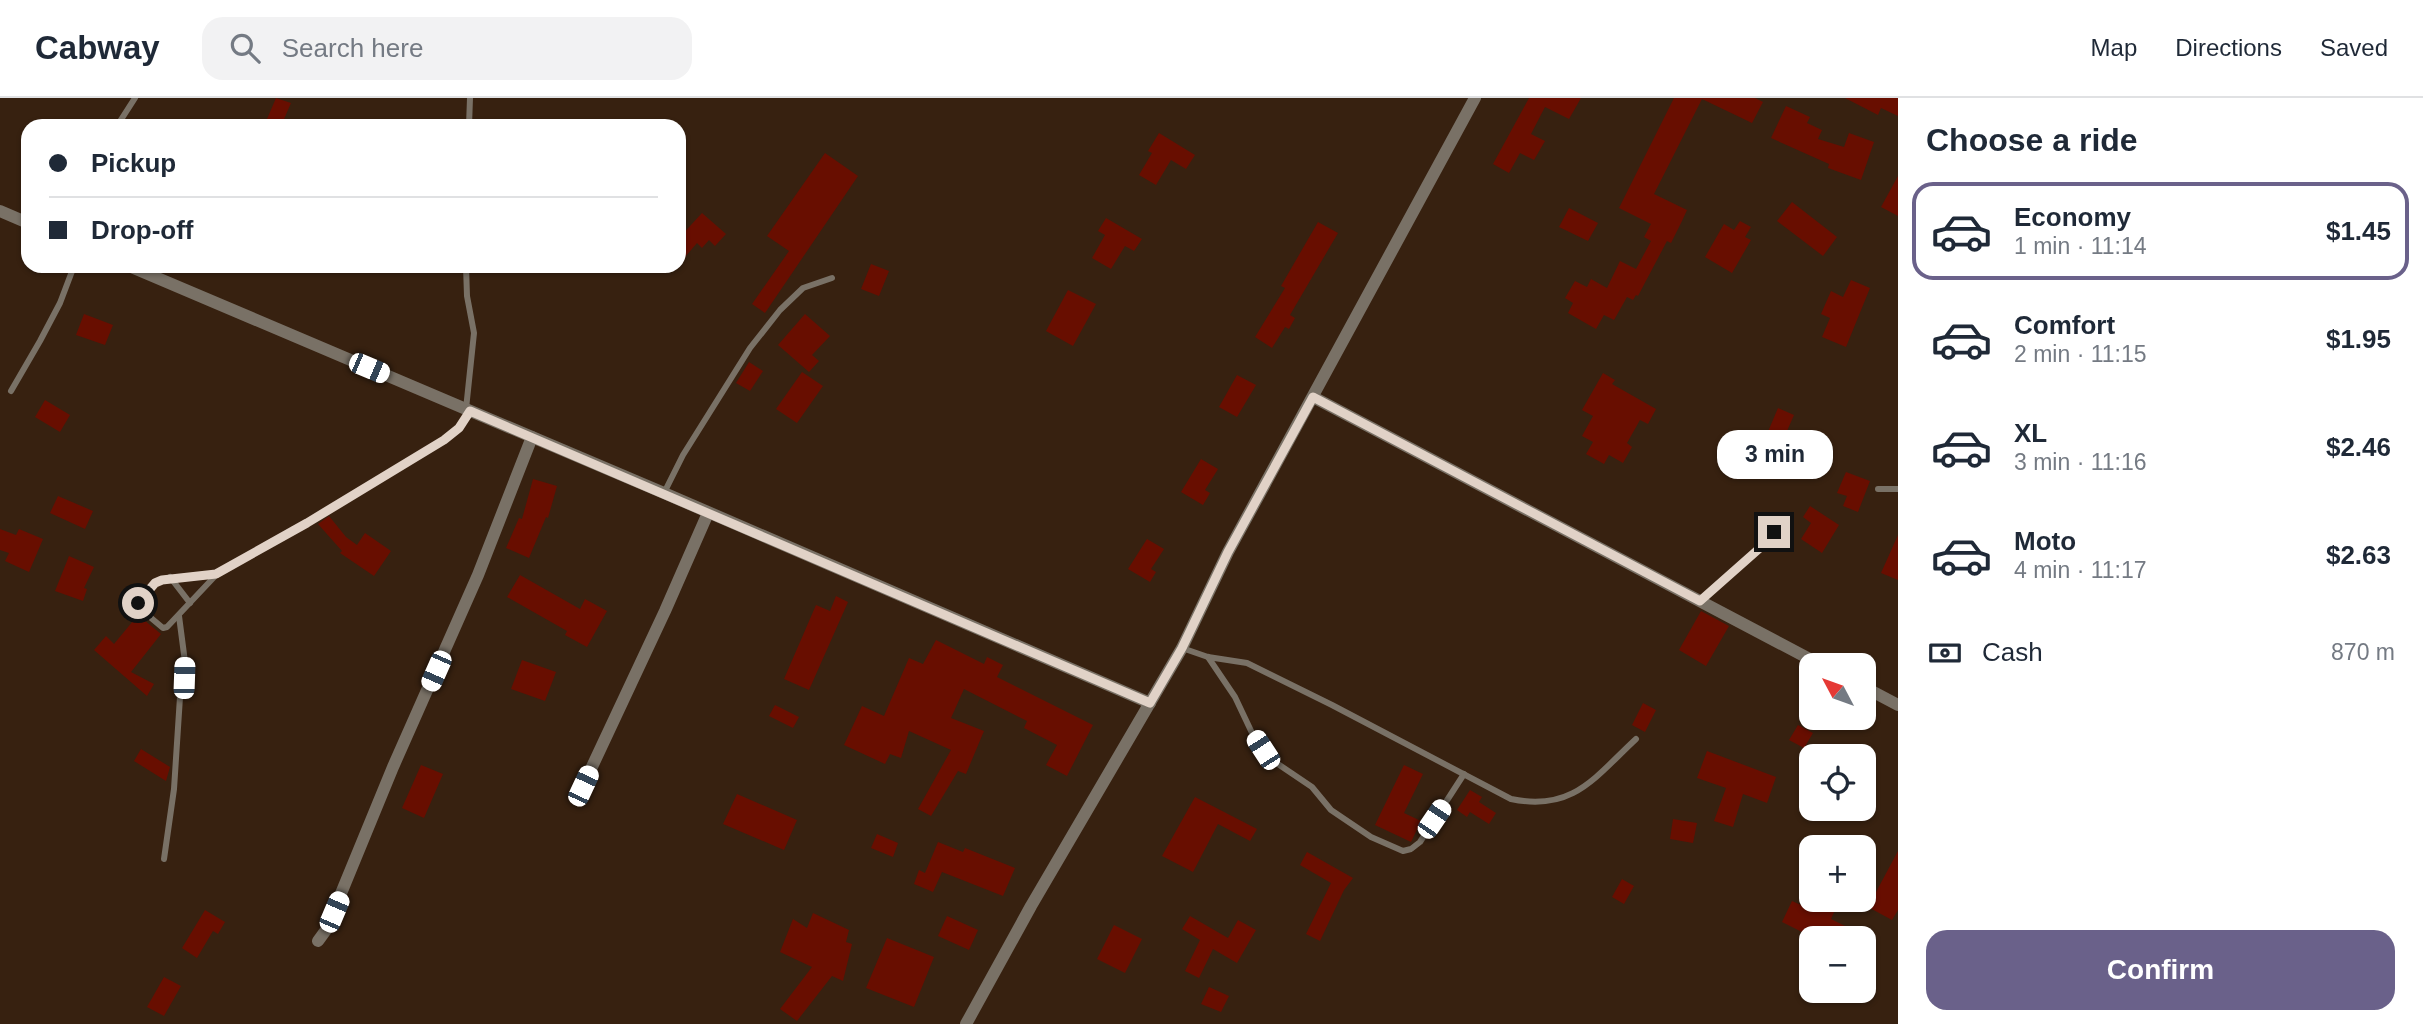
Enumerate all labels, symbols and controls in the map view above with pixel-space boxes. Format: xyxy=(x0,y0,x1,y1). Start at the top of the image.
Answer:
search box xyxy=(202,17,692,80)
text: Cabway xyxy=(35,29,160,66)
icon: search xyxy=(226,29,264,67)
text: Search here xyxy=(282,33,423,63)
text: Map xyxy=(2091,34,2137,61)
text: Directions xyxy=(2175,34,2282,61)
text: Saved xyxy=(2320,34,2388,61)
text: Choose a ride xyxy=(1926,122,2138,158)
text: Pickup xyxy=(91,148,176,178)
icon: car xyxy=(1930,200,1993,263)
text: Economy xyxy=(2014,202,2131,232)
text: Drop-off xyxy=(91,215,194,245)
text: $1.45 xyxy=(2326,216,2391,246)
text: 1 min · 11:14 xyxy=(2014,233,2147,259)
icon: car xyxy=(1930,308,1993,371)
text: Comfort xyxy=(2014,310,2115,340)
text: $1.95 xyxy=(2326,324,2391,354)
text: 2 min · 11:15 xyxy=(2014,341,2147,367)
car xyxy=(346,350,393,386)
icon: car xyxy=(1930,416,1993,479)
text: XL xyxy=(2014,418,2047,448)
callout: 3 min xyxy=(1716,430,1832,480)
text: $2.46 xyxy=(2326,432,2391,462)
text: 3 min xyxy=(1745,441,1805,467)
text: 3 min · 11:16 xyxy=(2014,449,2147,475)
route end xyxy=(1758,516,1790,548)
icon: car xyxy=(1930,524,1993,587)
text: Moto xyxy=(2014,526,2076,556)
text: $2.63 xyxy=(2326,540,2391,570)
text: 4 min · 11:17 xyxy=(2014,557,2147,583)
route start xyxy=(122,587,154,619)
icon: cash xyxy=(1926,634,1964,672)
text: Cash xyxy=(1982,637,2043,667)
text: 870 m xyxy=(2331,639,2395,665)
car xyxy=(418,648,455,694)
north arrow xyxy=(1799,653,1876,730)
map controls xyxy=(1799,653,1876,1003)
car xyxy=(173,657,196,699)
car xyxy=(1243,727,1284,773)
button: locate xyxy=(1799,744,1876,821)
car xyxy=(565,763,602,809)
car xyxy=(1414,796,1455,842)
button: + xyxy=(1799,835,1876,912)
car xyxy=(317,889,352,935)
button: − xyxy=(1799,926,1876,1003)
button: Confirm xyxy=(1926,930,2395,1010)

